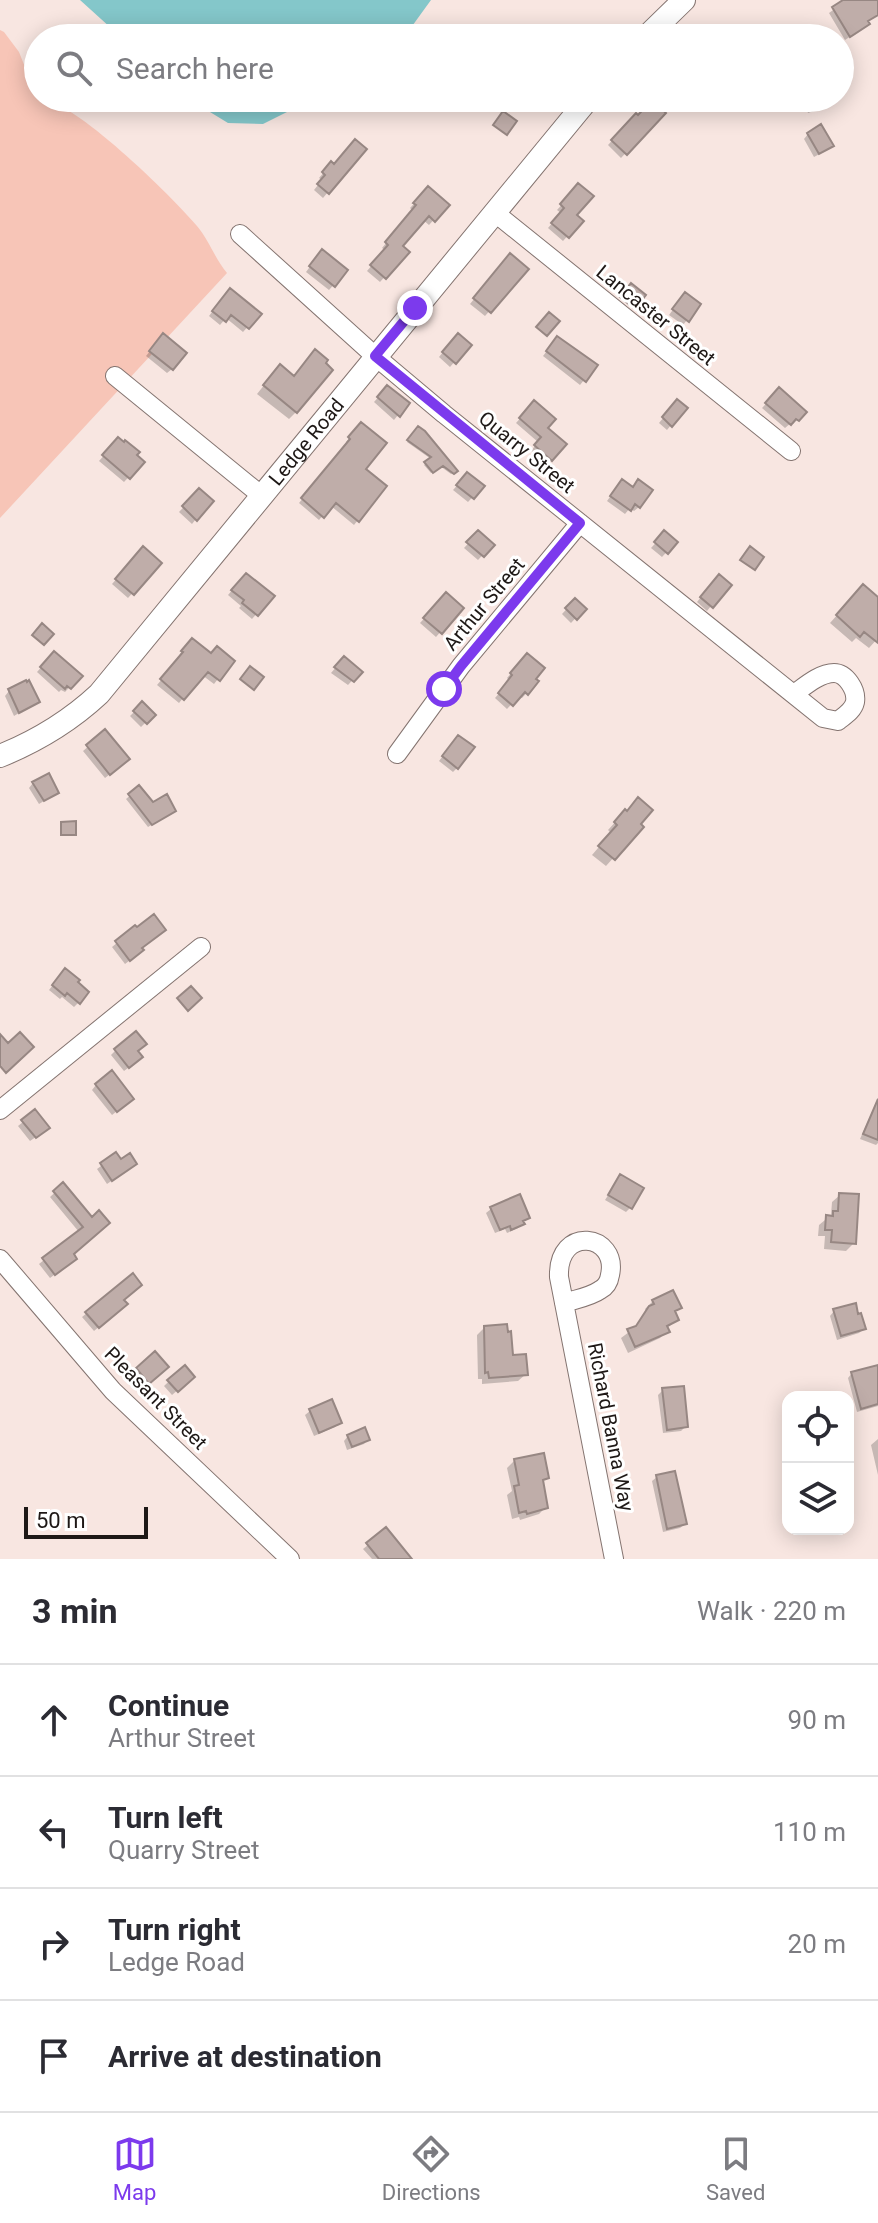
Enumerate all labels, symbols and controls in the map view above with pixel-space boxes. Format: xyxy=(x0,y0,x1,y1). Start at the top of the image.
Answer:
search box xyxy=(24,24,854,112)
icon: search xyxy=(52,46,96,90)
text: Search here xyxy=(116,51,274,86)
street label: Lancaster Street xyxy=(592,260,720,370)
route end xyxy=(397,290,433,326)
street label: Ledge Road xyxy=(264,393,349,490)
street label: Quarry Street xyxy=(474,406,580,498)
street label: Arthur Street xyxy=(438,553,530,655)
route start xyxy=(426,671,462,707)
street label: Richard Banna Way xyxy=(583,1341,639,1514)
street label: Pleasant Street xyxy=(100,1342,212,1454)
map controls xyxy=(782,1391,854,1535)
button: locate xyxy=(782,1391,854,1463)
button: layers xyxy=(782,1463,854,1535)
scale bar xyxy=(24,1503,148,1539)
text: 50 m xyxy=(36,1508,85,1533)
text: 3 min xyxy=(32,1591,117,1631)
text: Walk · 220 m xyxy=(697,1596,846,1626)
text: Continue xyxy=(108,1688,229,1723)
icon: ahead xyxy=(32,1698,76,1742)
text: 90 m xyxy=(788,1705,846,1735)
text: Arthur Street xyxy=(108,1723,255,1753)
text: Turn left xyxy=(108,1800,223,1835)
icon: left xyxy=(32,1810,76,1854)
text: 110 m xyxy=(773,1817,846,1847)
text: Quarry Street xyxy=(108,1835,260,1865)
text: Turn right xyxy=(108,1912,241,1947)
icon: right xyxy=(32,1922,76,1966)
text: 20 m xyxy=(788,1929,846,1959)
text: Ledge Road xyxy=(108,1947,245,1977)
icon: arrive xyxy=(32,2034,76,2078)
text: Arrive at destination xyxy=(108,2039,382,2074)
tab: Map xyxy=(113,2132,157,2205)
tab: Directions xyxy=(382,2132,481,2205)
tab: Saved xyxy=(706,2132,765,2205)

